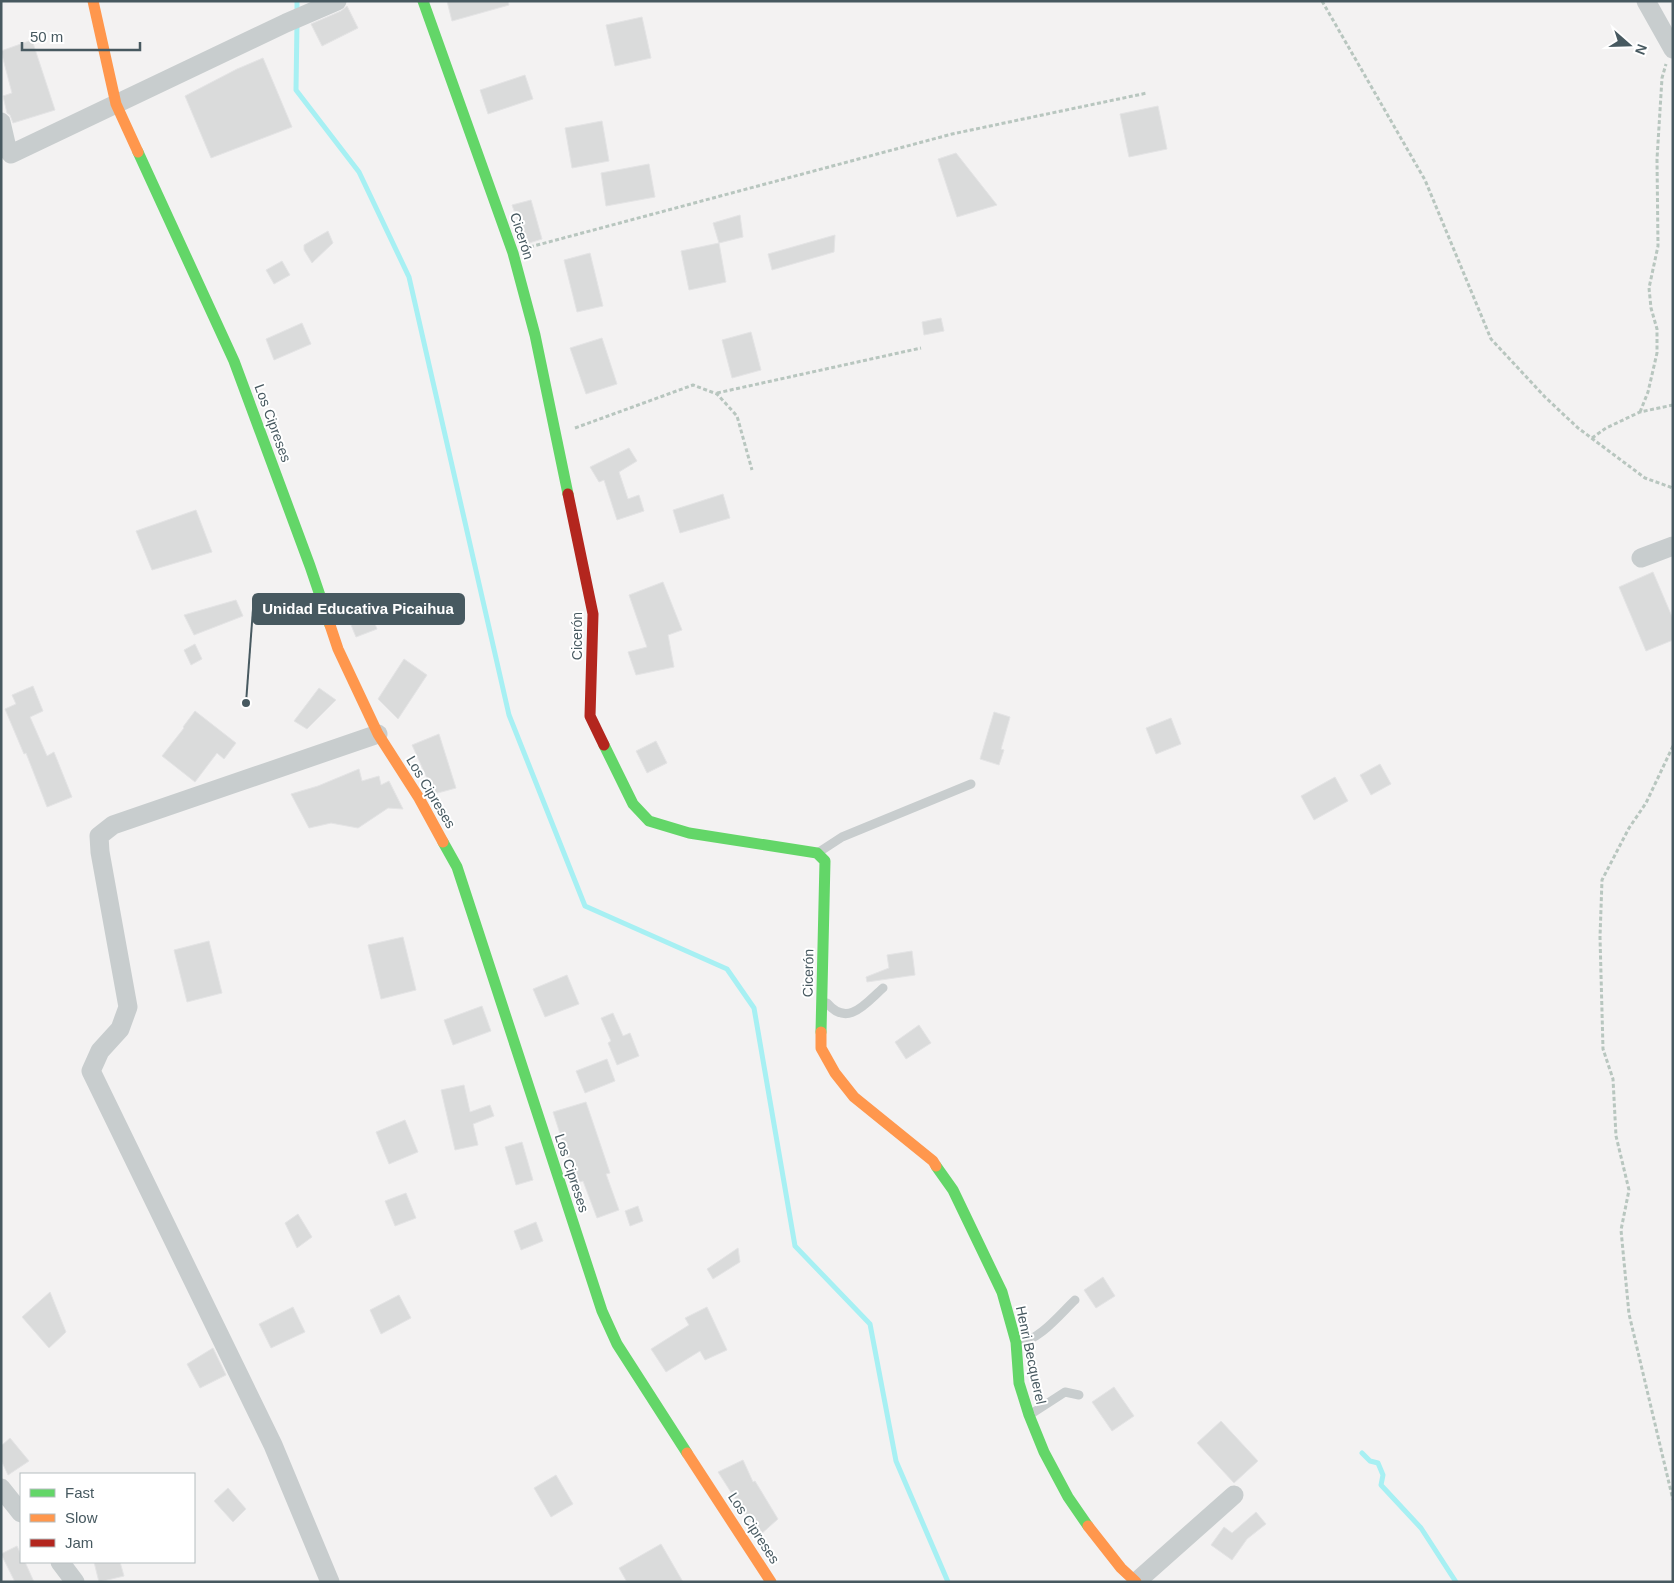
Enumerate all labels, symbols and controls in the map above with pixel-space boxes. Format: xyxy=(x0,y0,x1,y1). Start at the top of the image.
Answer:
scale bar xyxy=(22,20,140,52)
north arrow xyxy=(1604,20,1654,70)
text: 50 m xyxy=(30,28,63,45)
text: N xyxy=(1632,42,1650,57)
street label: Cicerón xyxy=(507,211,537,261)
street label: Los Cipreses xyxy=(252,382,294,464)
callout: Unidad Educativa Picaihua xyxy=(253,594,464,624)
text: Unidad Educativa Picaihua xyxy=(262,600,455,617)
street label: Cicerón xyxy=(569,612,585,660)
street label: Los Cipreses xyxy=(403,753,459,831)
street label: Cicerón xyxy=(800,949,816,997)
street label: Los Cipreses xyxy=(552,1132,592,1214)
street label: Henri Becquerel xyxy=(1013,1304,1049,1406)
legend xyxy=(20,1473,195,1563)
text: Fast xyxy=(65,1484,95,1501)
street label: Los Cipreses xyxy=(725,1489,783,1567)
text: Slow xyxy=(65,1509,98,1526)
text: Jam xyxy=(65,1534,93,1551)

